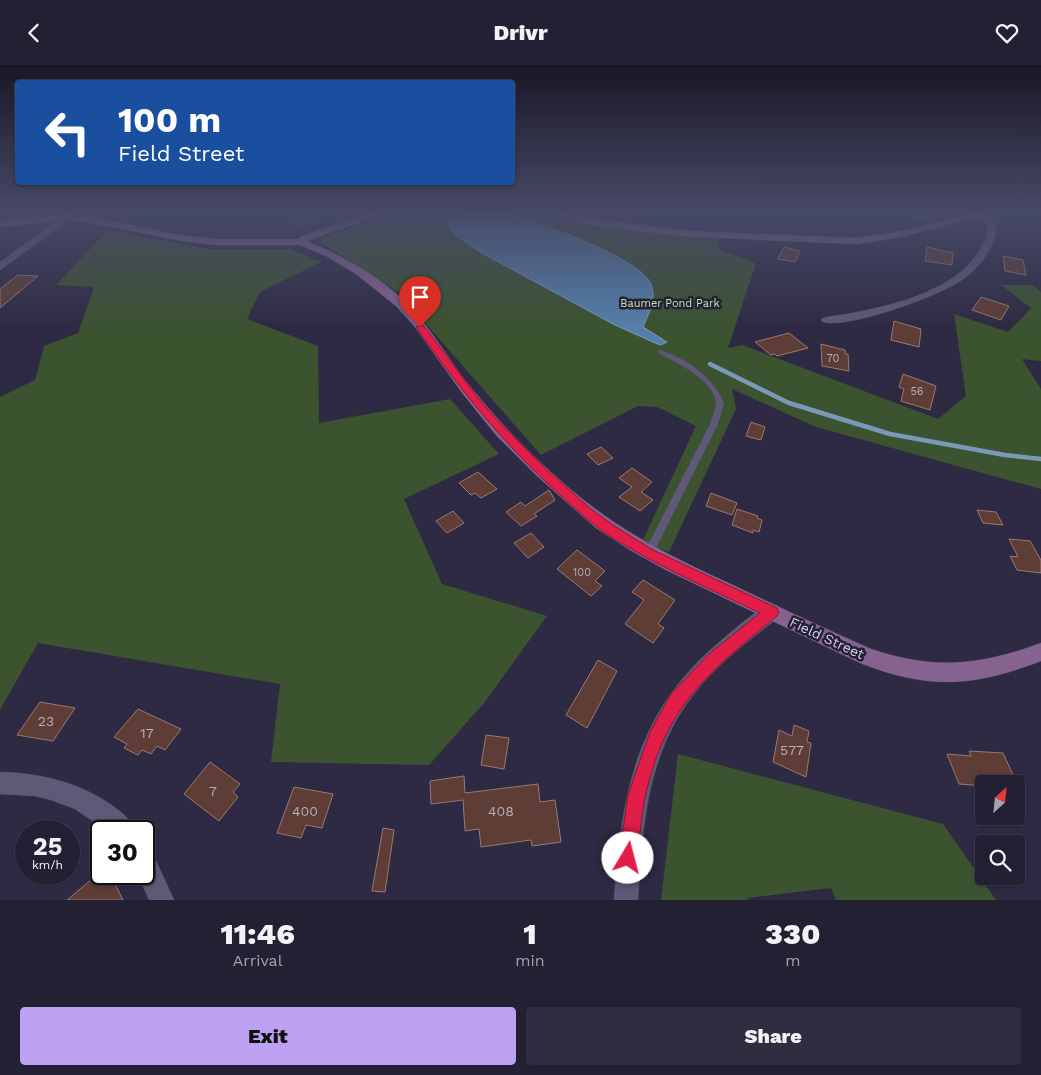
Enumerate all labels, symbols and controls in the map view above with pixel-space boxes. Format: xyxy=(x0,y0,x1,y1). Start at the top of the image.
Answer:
icon: back xyxy=(20,19,48,47)
icon: heart xyxy=(993,19,1021,47)
text: Drivr xyxy=(493,20,548,45)
text: 100 m xyxy=(118,99,221,141)
icon: left xyxy=(35,100,100,165)
text: Field Street xyxy=(118,141,244,166)
pin xyxy=(399,276,441,327)
icon: arrive xyxy=(406,283,434,311)
park label: Baumer Pond Park xyxy=(620,297,720,310)
house number: 70 xyxy=(827,352,840,365)
house number: 56 xyxy=(910,385,924,398)
house number: 100 xyxy=(573,566,591,579)
street label: Field Street xyxy=(787,614,867,662)
house number: 23 xyxy=(38,713,54,729)
house number: 17 xyxy=(140,725,154,741)
house number: 577 xyxy=(780,742,804,758)
north arrow xyxy=(975,775,1025,825)
map controls xyxy=(975,775,1025,885)
house number: 7 xyxy=(209,783,217,799)
house number: 400 xyxy=(292,803,318,819)
house number: 408 xyxy=(488,803,514,819)
speed limit sign: 30 xyxy=(90,820,155,885)
position arrow xyxy=(601,831,653,883)
text: 25 xyxy=(33,832,62,861)
button: search xyxy=(975,835,1025,885)
text: km/h xyxy=(32,858,63,872)
text: 11:46 xyxy=(220,916,295,951)
text: 1 xyxy=(523,916,537,951)
text: 330 xyxy=(765,916,820,951)
text: Arrival xyxy=(233,951,283,970)
text: min xyxy=(515,951,545,970)
text: m xyxy=(785,951,800,970)
button: Exit xyxy=(20,1007,516,1065)
button: Share xyxy=(526,1007,1021,1065)

